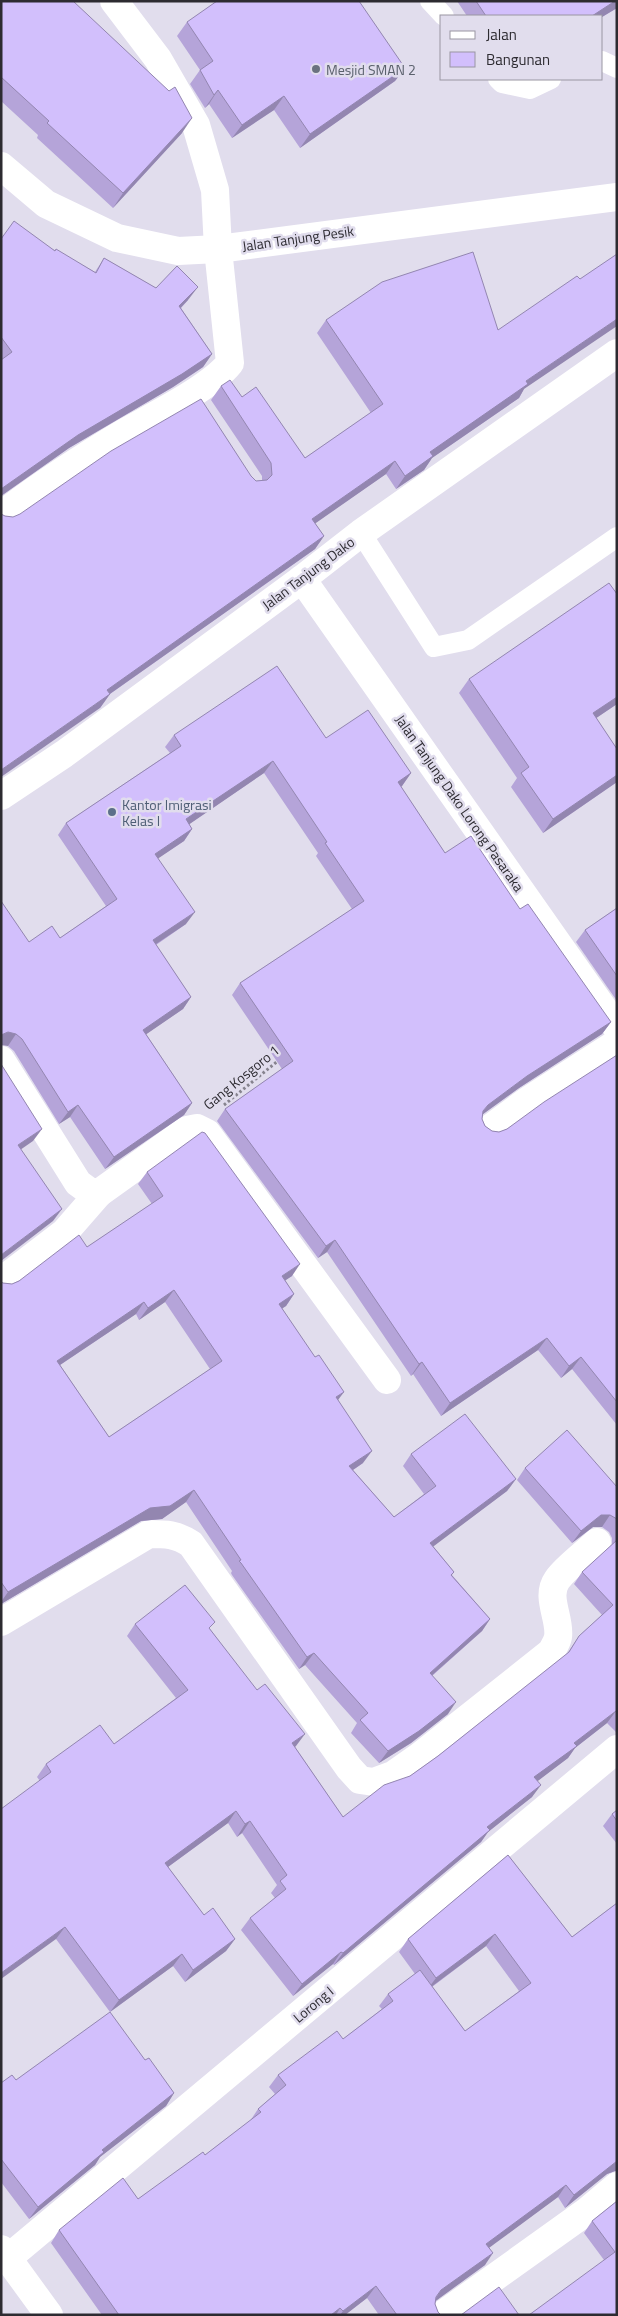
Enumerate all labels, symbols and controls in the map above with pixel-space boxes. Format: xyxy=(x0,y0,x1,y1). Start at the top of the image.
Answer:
legend xyxy=(440,15,603,80)
text: Jalan xyxy=(486,23,517,46)
text: Bangunan xyxy=(486,48,550,71)
place label: Mesjid SMAN 2 xyxy=(326,59,416,80)
marker: Mesjid SMAN 2 xyxy=(310,63,322,75)
street label: Jalan Tanjung Pesik xyxy=(241,220,355,256)
street label: Jalan Tanjung Dako xyxy=(257,531,359,615)
street label: Jalan Tanjung Dako Lorong Pasaraka xyxy=(391,710,529,896)
place label: Kantor Imigrasi Kelas I xyxy=(122,794,212,831)
marker: Kantor Imigrasi Kelas I xyxy=(106,806,118,818)
street label: Gang Kosgoro 1 xyxy=(198,1040,284,1114)
street label: Lorong I xyxy=(288,1981,338,2027)

